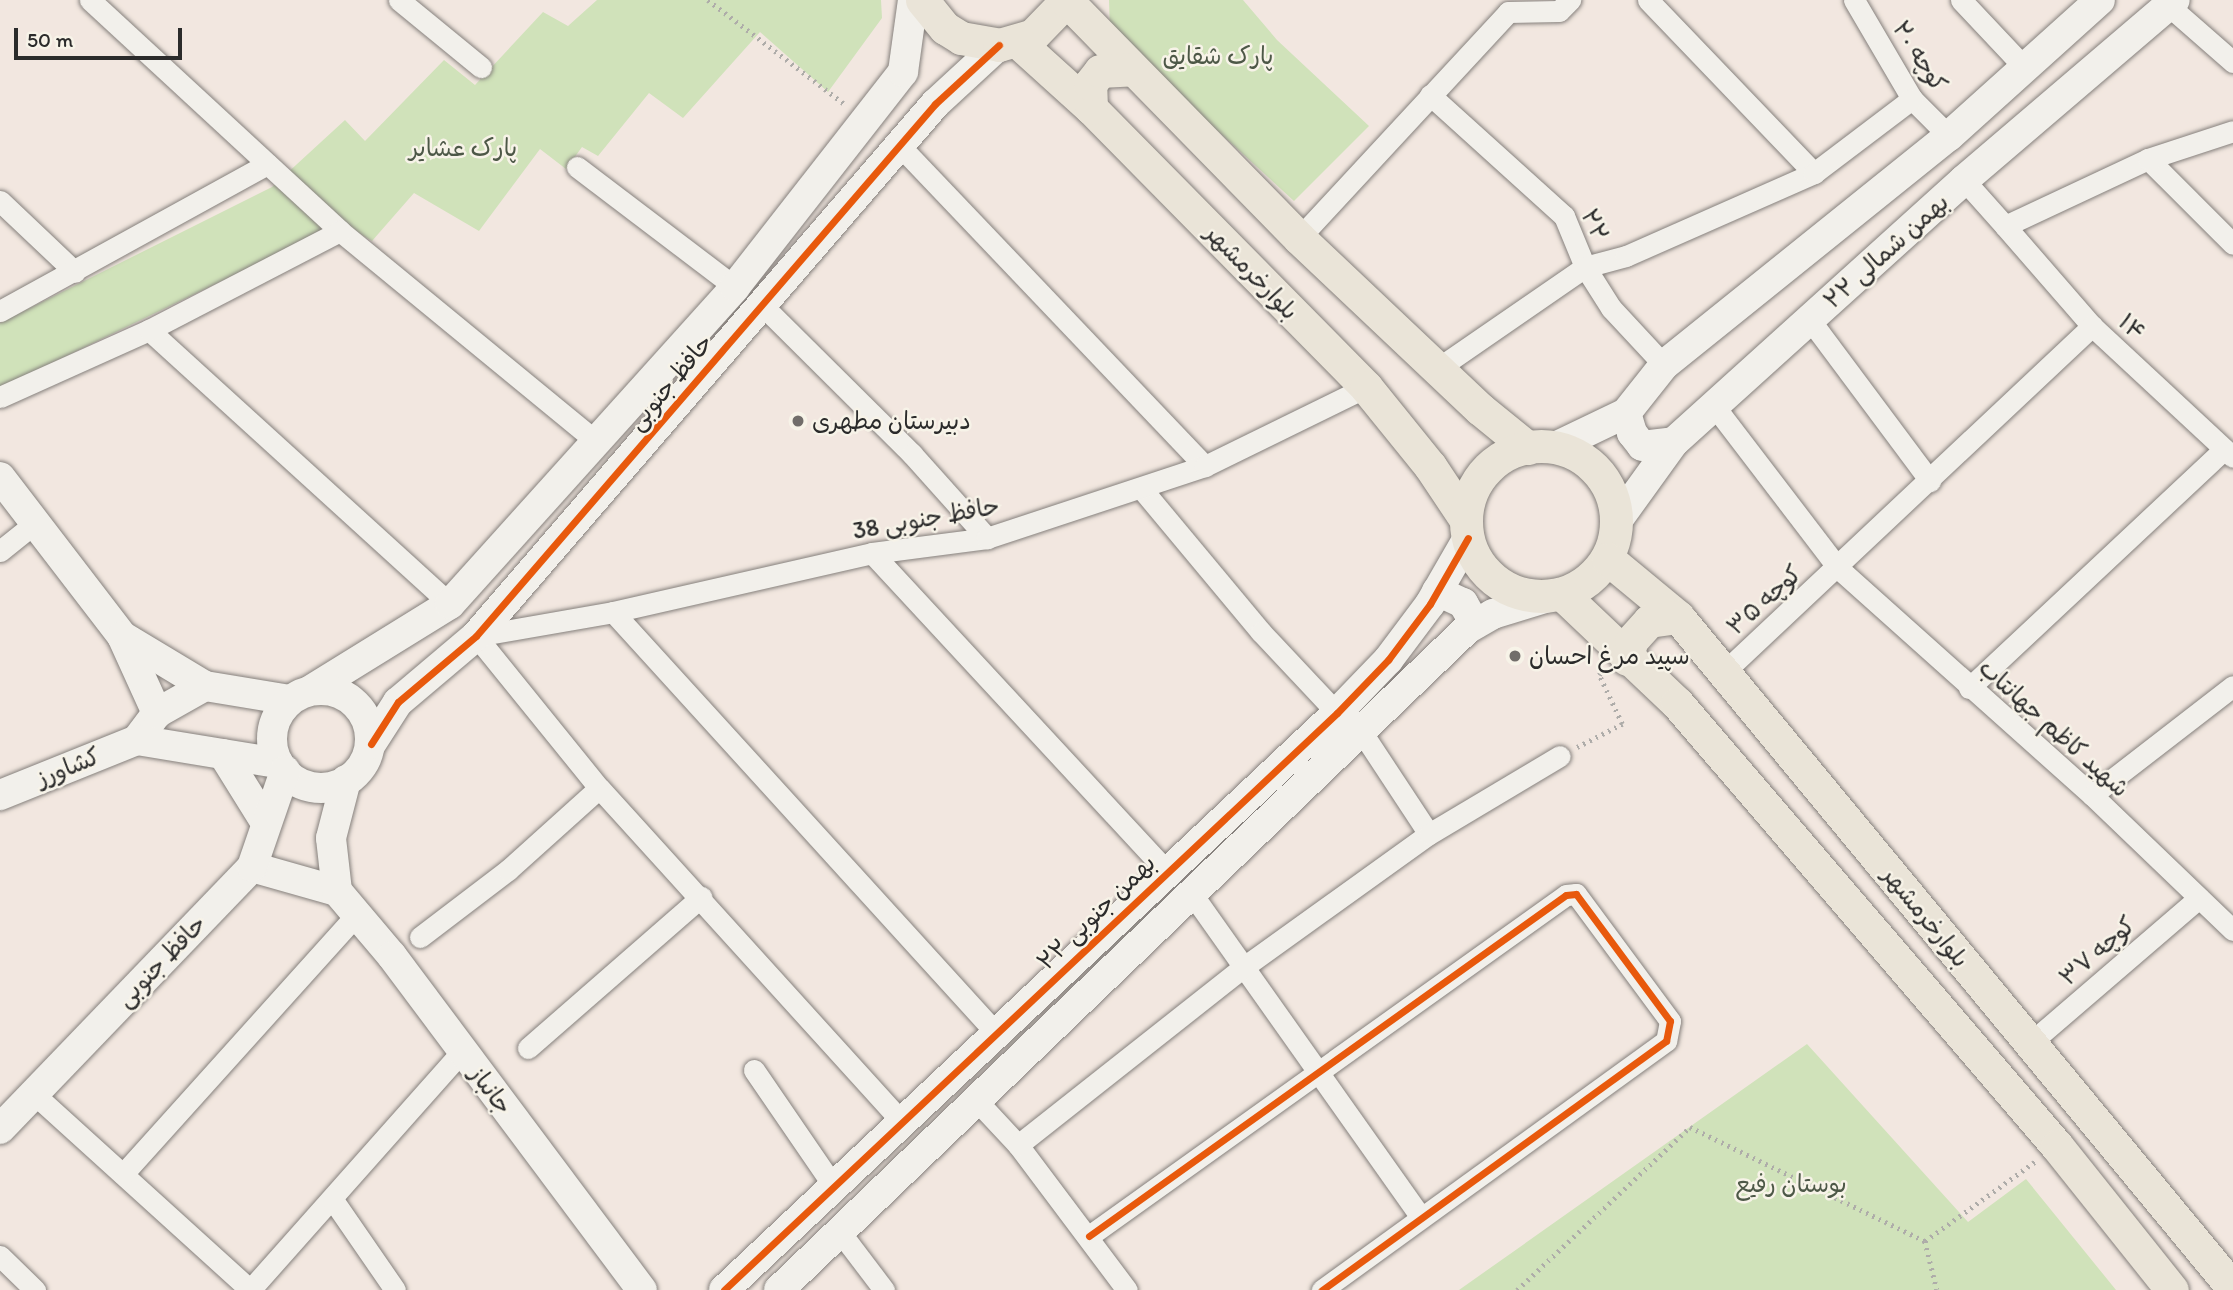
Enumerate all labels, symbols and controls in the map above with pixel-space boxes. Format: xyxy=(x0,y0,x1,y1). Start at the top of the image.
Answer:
scale bar xyxy=(18,14,186,58)
street label: کوچه ۲۰ xyxy=(1887,15,1953,97)
text: 50 m xyxy=(27,27,73,52)
park label: پارک شقایق xyxy=(1162,42,1274,70)
park label: پارک عشایر xyxy=(409,134,517,162)
street label: ۲۲ بهمن شمالی xyxy=(1818,187,1954,315)
street label: ۲۲ xyxy=(1575,204,1615,246)
street label: بلوارخرمشهر xyxy=(1200,219,1304,325)
street label: ۱۴ xyxy=(2112,307,2152,347)
street label: حافظ جنوبی xyxy=(621,328,719,436)
place label: دبیرستان مطهری xyxy=(812,407,971,435)
marker: دبیرستان مطهری xyxy=(790,413,806,429)
street label: حافظ جنوبی 38 xyxy=(850,491,1002,545)
street label: کوچه ۳۵ xyxy=(1721,559,1807,641)
place label: سپید مرغ احسان xyxy=(1529,642,1690,670)
marker: سپید مرغ احسان xyxy=(1507,648,1523,664)
street label: شهید کاظم جهانتاب xyxy=(1973,653,2135,803)
street label: کشاورز xyxy=(32,741,104,793)
street label: ۲۲ بهمن جنوبی xyxy=(1031,848,1161,976)
street label: بلوارخرمشهر xyxy=(1877,861,1975,973)
street label: حافظ جنوبی xyxy=(110,909,212,1013)
street label: کوچه ۳۷ xyxy=(2053,910,2141,992)
street label: جانباز xyxy=(464,1060,518,1120)
park label: بوستان رفیع xyxy=(1735,1170,1847,1198)

